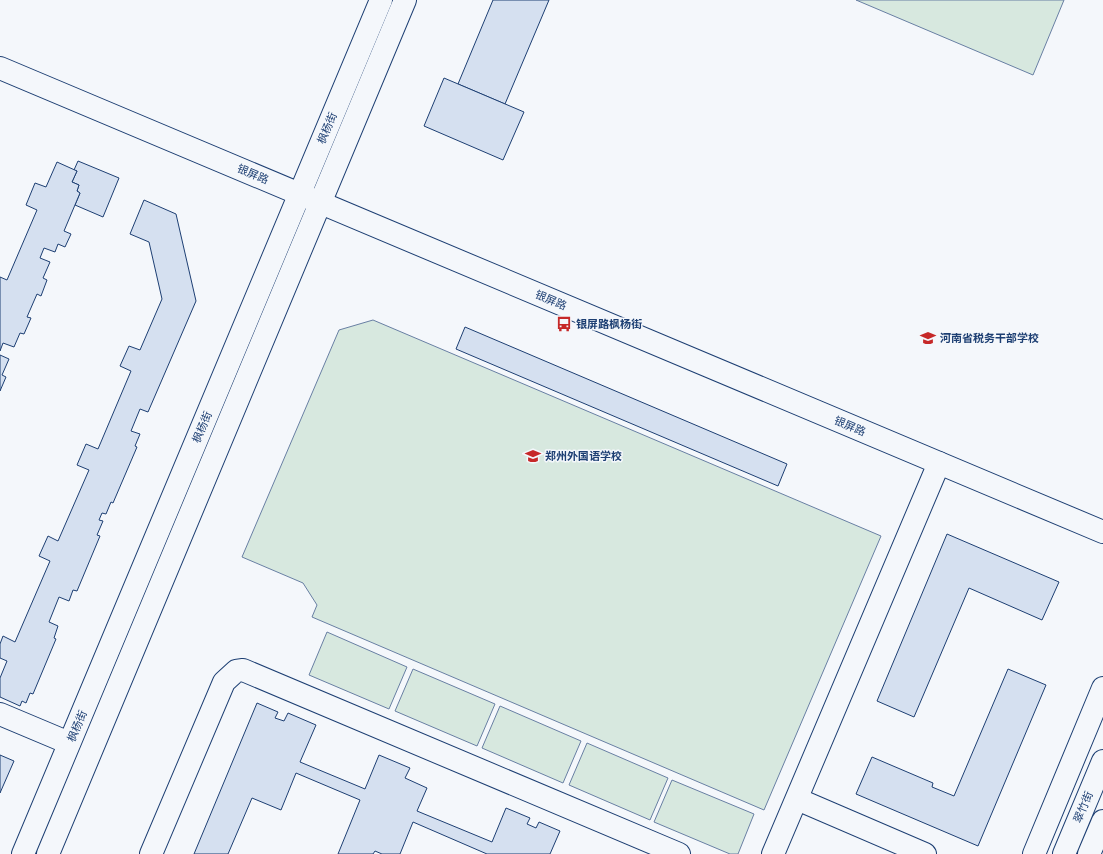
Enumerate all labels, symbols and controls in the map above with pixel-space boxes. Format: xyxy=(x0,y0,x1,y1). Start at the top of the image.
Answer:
street label: 枫杨街 xyxy=(315,110,340,146)
street label: 银屏路 xyxy=(235,162,271,187)
street label: 银屏路 xyxy=(533,288,569,313)
bus stop icon: 银屏路枫杨街 xyxy=(555,315,573,333)
place label: 银屏路枫杨街 xyxy=(576,318,642,331)
school or university icon: 河南省税务干部学校 xyxy=(919,329,937,347)
place label: 河南省税务干部学校 xyxy=(940,332,1039,345)
street label: 枫杨街 xyxy=(190,409,215,445)
street label: 银屏路 xyxy=(832,414,868,439)
school or university icon: 郑州外国语学校 xyxy=(524,447,542,465)
place label: 郑州外国语学校 xyxy=(545,450,622,463)
street label: 枫杨街 xyxy=(65,708,90,744)
street label: 翠竹街 xyxy=(1071,789,1096,825)

